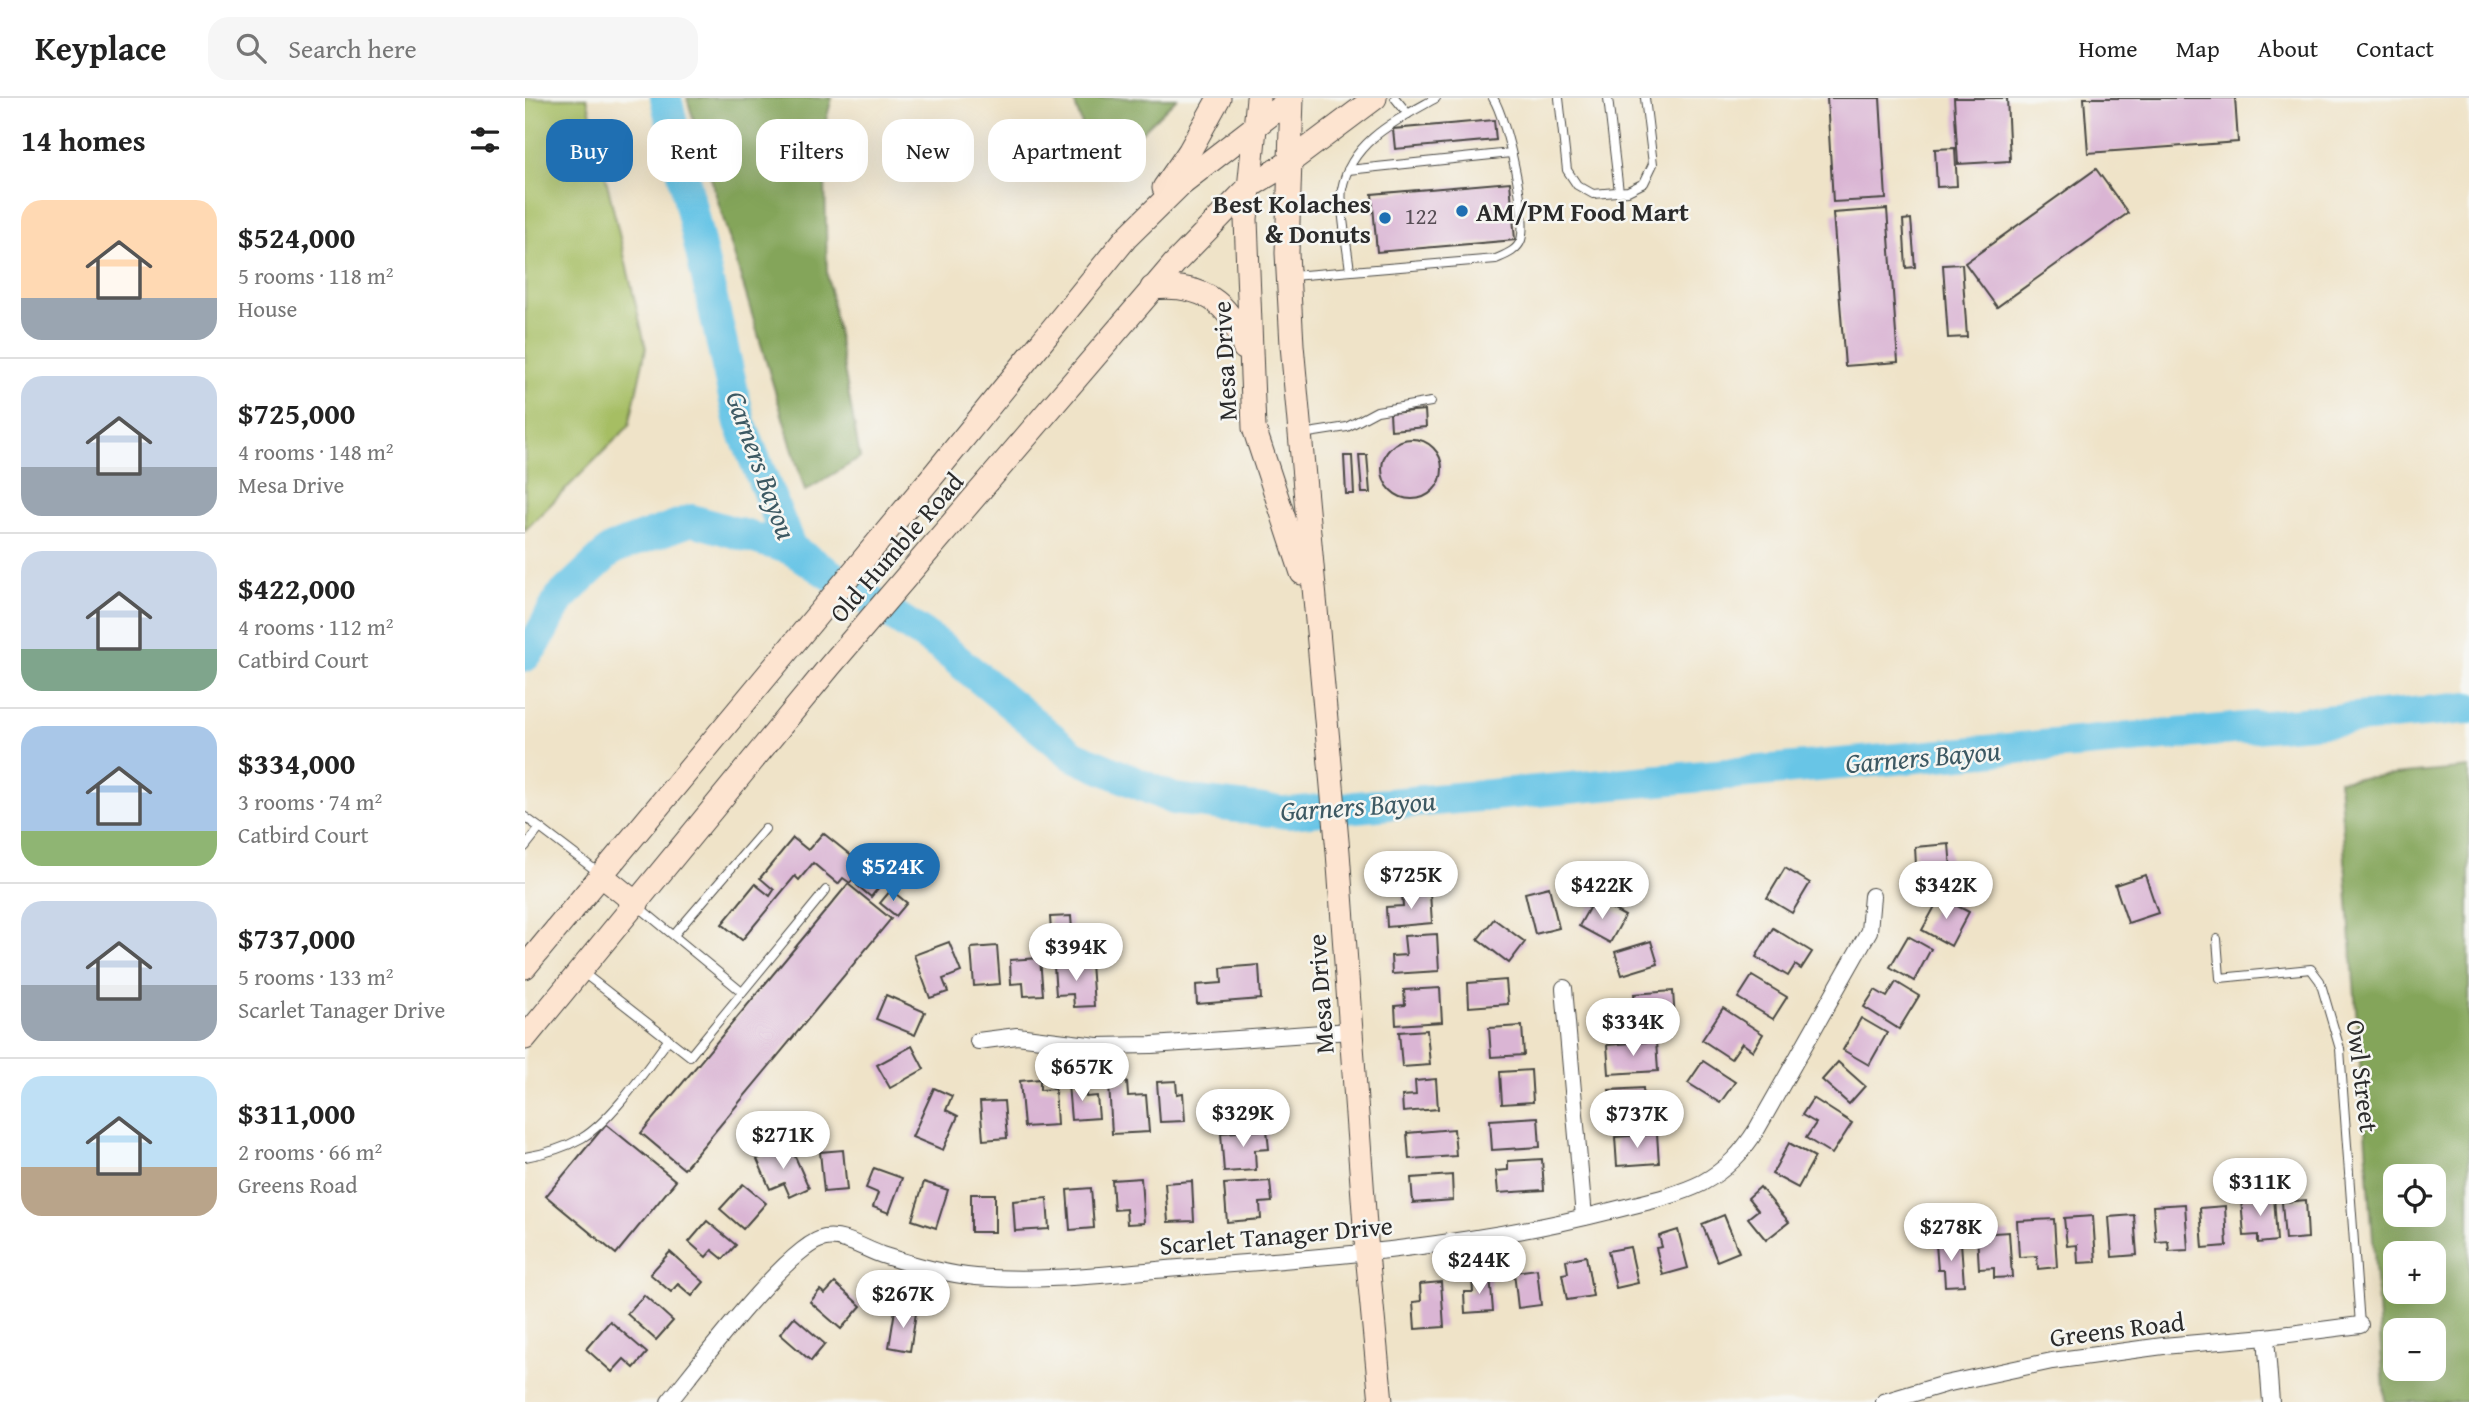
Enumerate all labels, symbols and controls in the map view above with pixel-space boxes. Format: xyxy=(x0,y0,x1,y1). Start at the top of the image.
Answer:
search box xyxy=(208,17,698,80)
text: Keyplace xyxy=(35,24,166,72)
icon: search xyxy=(232,29,270,67)
text: Search here xyxy=(288,29,417,68)
text: Home xyxy=(2079,31,2138,66)
text: Map xyxy=(2176,31,2220,66)
text: About xyxy=(2258,31,2318,66)
text: Contact xyxy=(2356,31,2434,66)
text: 14 homes xyxy=(21,118,146,162)
chip: Buy xyxy=(546,119,633,182)
chip: Rent xyxy=(647,119,742,182)
chip: Filters xyxy=(756,119,868,182)
chip: New xyxy=(882,119,974,182)
chip: Apartment xyxy=(988,119,1146,182)
icon: filters xyxy=(466,121,504,159)
place label: Best Kolaches & Donuts xyxy=(1213,184,1371,253)
place label: AM/PM Food Mart xyxy=(1476,192,1689,231)
house number: 122 xyxy=(1404,199,1438,232)
marker: AM/PM Food Mart xyxy=(1454,203,1470,219)
marker: Best Kolaches & Donuts xyxy=(1377,210,1393,226)
text: $524,000 xyxy=(238,215,355,259)
icon: home xyxy=(77,228,161,312)
text: 5 rooms · 118 m² xyxy=(238,259,393,292)
text: House xyxy=(238,292,297,325)
street label: Mesa Drive xyxy=(1201,300,1247,422)
water label: Garners Bayou xyxy=(716,385,808,545)
text: $725,000 xyxy=(238,391,355,435)
icon: home xyxy=(77,404,161,488)
text: 4 rooms · 148 m² xyxy=(238,435,393,468)
street label: Old Humble Road xyxy=(820,463,973,631)
text: Mesa Drive xyxy=(238,468,344,501)
text: $422,000 xyxy=(238,566,355,610)
icon: home xyxy=(77,579,161,663)
text: 4 rooms · 112 m² xyxy=(238,610,393,643)
text: Catbird Court xyxy=(238,643,369,676)
water label: Garners Bayou xyxy=(1844,729,2002,783)
text: $334,000 xyxy=(238,741,355,785)
icon: home xyxy=(77,754,161,838)
water label: Garners Bayou xyxy=(1279,779,1437,831)
text: 3 rooms · 74 m² xyxy=(238,785,382,818)
text: Catbird Court xyxy=(238,818,369,851)
pin: $524K xyxy=(844,844,942,903)
text: $524K xyxy=(862,849,924,882)
pin: $725K xyxy=(1362,852,1460,911)
text: $725K xyxy=(1380,857,1442,890)
pin: $422K xyxy=(1553,862,1651,921)
pin: $342K xyxy=(1897,862,1995,921)
text: $422K xyxy=(1571,867,1633,900)
text: $342K xyxy=(1915,867,1977,900)
text: $737,000 xyxy=(238,916,355,960)
pin: $394K xyxy=(1027,924,1125,983)
icon: home xyxy=(77,929,161,1013)
text: $394K xyxy=(1045,929,1107,962)
street label: Mesa Drive xyxy=(1296,933,1344,1055)
text: 5 rooms · 133 m² xyxy=(238,960,393,993)
text: Scarlet Tanager Drive xyxy=(238,993,445,1026)
pin: $334K xyxy=(1584,998,1682,1058)
text: $334K xyxy=(1602,1004,1664,1037)
street label: Owl Street xyxy=(2337,1018,2389,1134)
pin: $657K xyxy=(1033,1044,1131,1103)
text: $657K xyxy=(1051,1049,1113,1082)
pin: $329K xyxy=(1194,1090,1292,1149)
pin: $737K xyxy=(1588,1090,1686,1150)
text: $311,000 xyxy=(238,1091,355,1135)
text: $329K xyxy=(1212,1095,1274,1128)
text: $737K xyxy=(1606,1096,1668,1129)
icon: home xyxy=(77,1104,161,1188)
pin: $271K xyxy=(734,1112,832,1171)
text: $271K xyxy=(752,1117,814,1150)
text: 2 rooms · 66 m² xyxy=(238,1135,382,1168)
pin: $311K xyxy=(2211,1158,2309,1218)
text: $311K xyxy=(2229,1164,2291,1197)
map controls xyxy=(2383,1164,2446,1381)
button: locate xyxy=(2383,1164,2446,1227)
text: Greens Road xyxy=(238,1168,358,1201)
pin: $278K xyxy=(1902,1204,2000,1263)
street label: Scarlet Tanager Drive xyxy=(1158,1205,1394,1265)
text: $278K xyxy=(1920,1209,1982,1242)
pin: $244K xyxy=(1430,1236,1528,1296)
button: + xyxy=(2383,1241,2446,1304)
text: $244K xyxy=(1448,1242,1510,1275)
pin: $267K xyxy=(854,1270,952,1330)
text: $267K xyxy=(872,1276,934,1309)
street label: Greens Road xyxy=(2048,1301,2187,1357)
button: − xyxy=(2383,1318,2446,1381)

